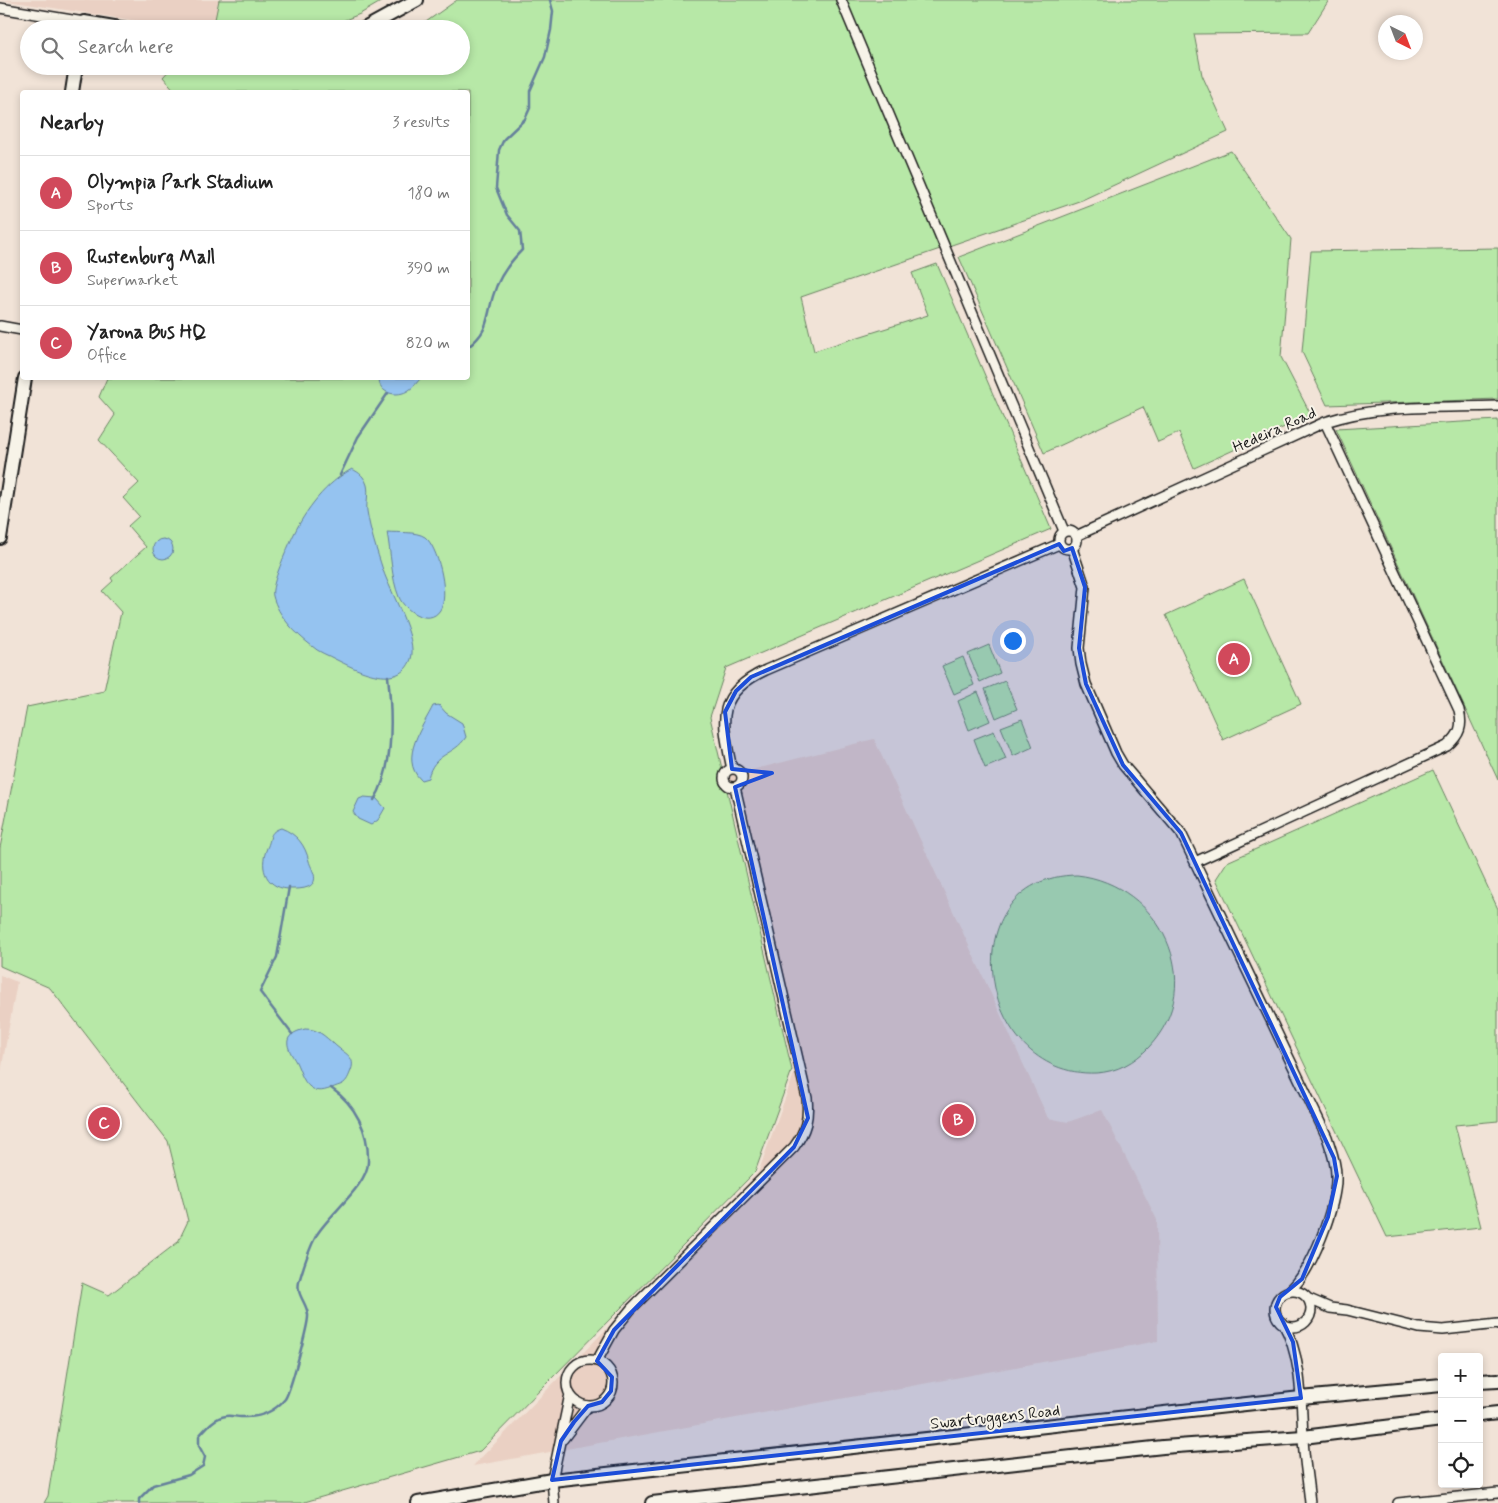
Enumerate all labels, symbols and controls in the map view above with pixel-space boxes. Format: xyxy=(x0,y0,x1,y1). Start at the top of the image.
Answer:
north arrow xyxy=(1378,15,1423,60)
search box xyxy=(20,20,470,75)
icon: search xyxy=(38,34,66,62)
text: Search here xyxy=(78,35,174,60)
text: Nearby xyxy=(40,109,104,137)
text: 3 results xyxy=(392,112,450,133)
text: Olympia Park Stadium xyxy=(87,170,273,195)
text: A xyxy=(51,183,61,204)
text: 180 m xyxy=(407,183,450,204)
text: Sports xyxy=(87,195,133,216)
text: Rustenburg Mall xyxy=(87,245,215,270)
text: B xyxy=(51,258,61,279)
text: 390 m xyxy=(407,258,450,279)
text: Supermarket xyxy=(87,270,178,291)
text: Yarona Bus HQ xyxy=(87,320,207,345)
text: C xyxy=(50,333,62,354)
text: 820 m xyxy=(406,333,450,354)
text: Office xyxy=(87,345,127,366)
street label: Hedeira Road xyxy=(1229,403,1320,458)
your location xyxy=(1000,628,1026,654)
pin: A xyxy=(1218,640,1250,678)
pin: B xyxy=(942,1101,974,1139)
pin: C xyxy=(88,1104,120,1142)
map controls xyxy=(1438,1353,1483,1488)
button: + xyxy=(1438,1353,1483,1398)
button: − xyxy=(1438,1398,1483,1443)
street label: Swartruggens Road xyxy=(929,1400,1061,1436)
button: locate xyxy=(1438,1443,1483,1488)

